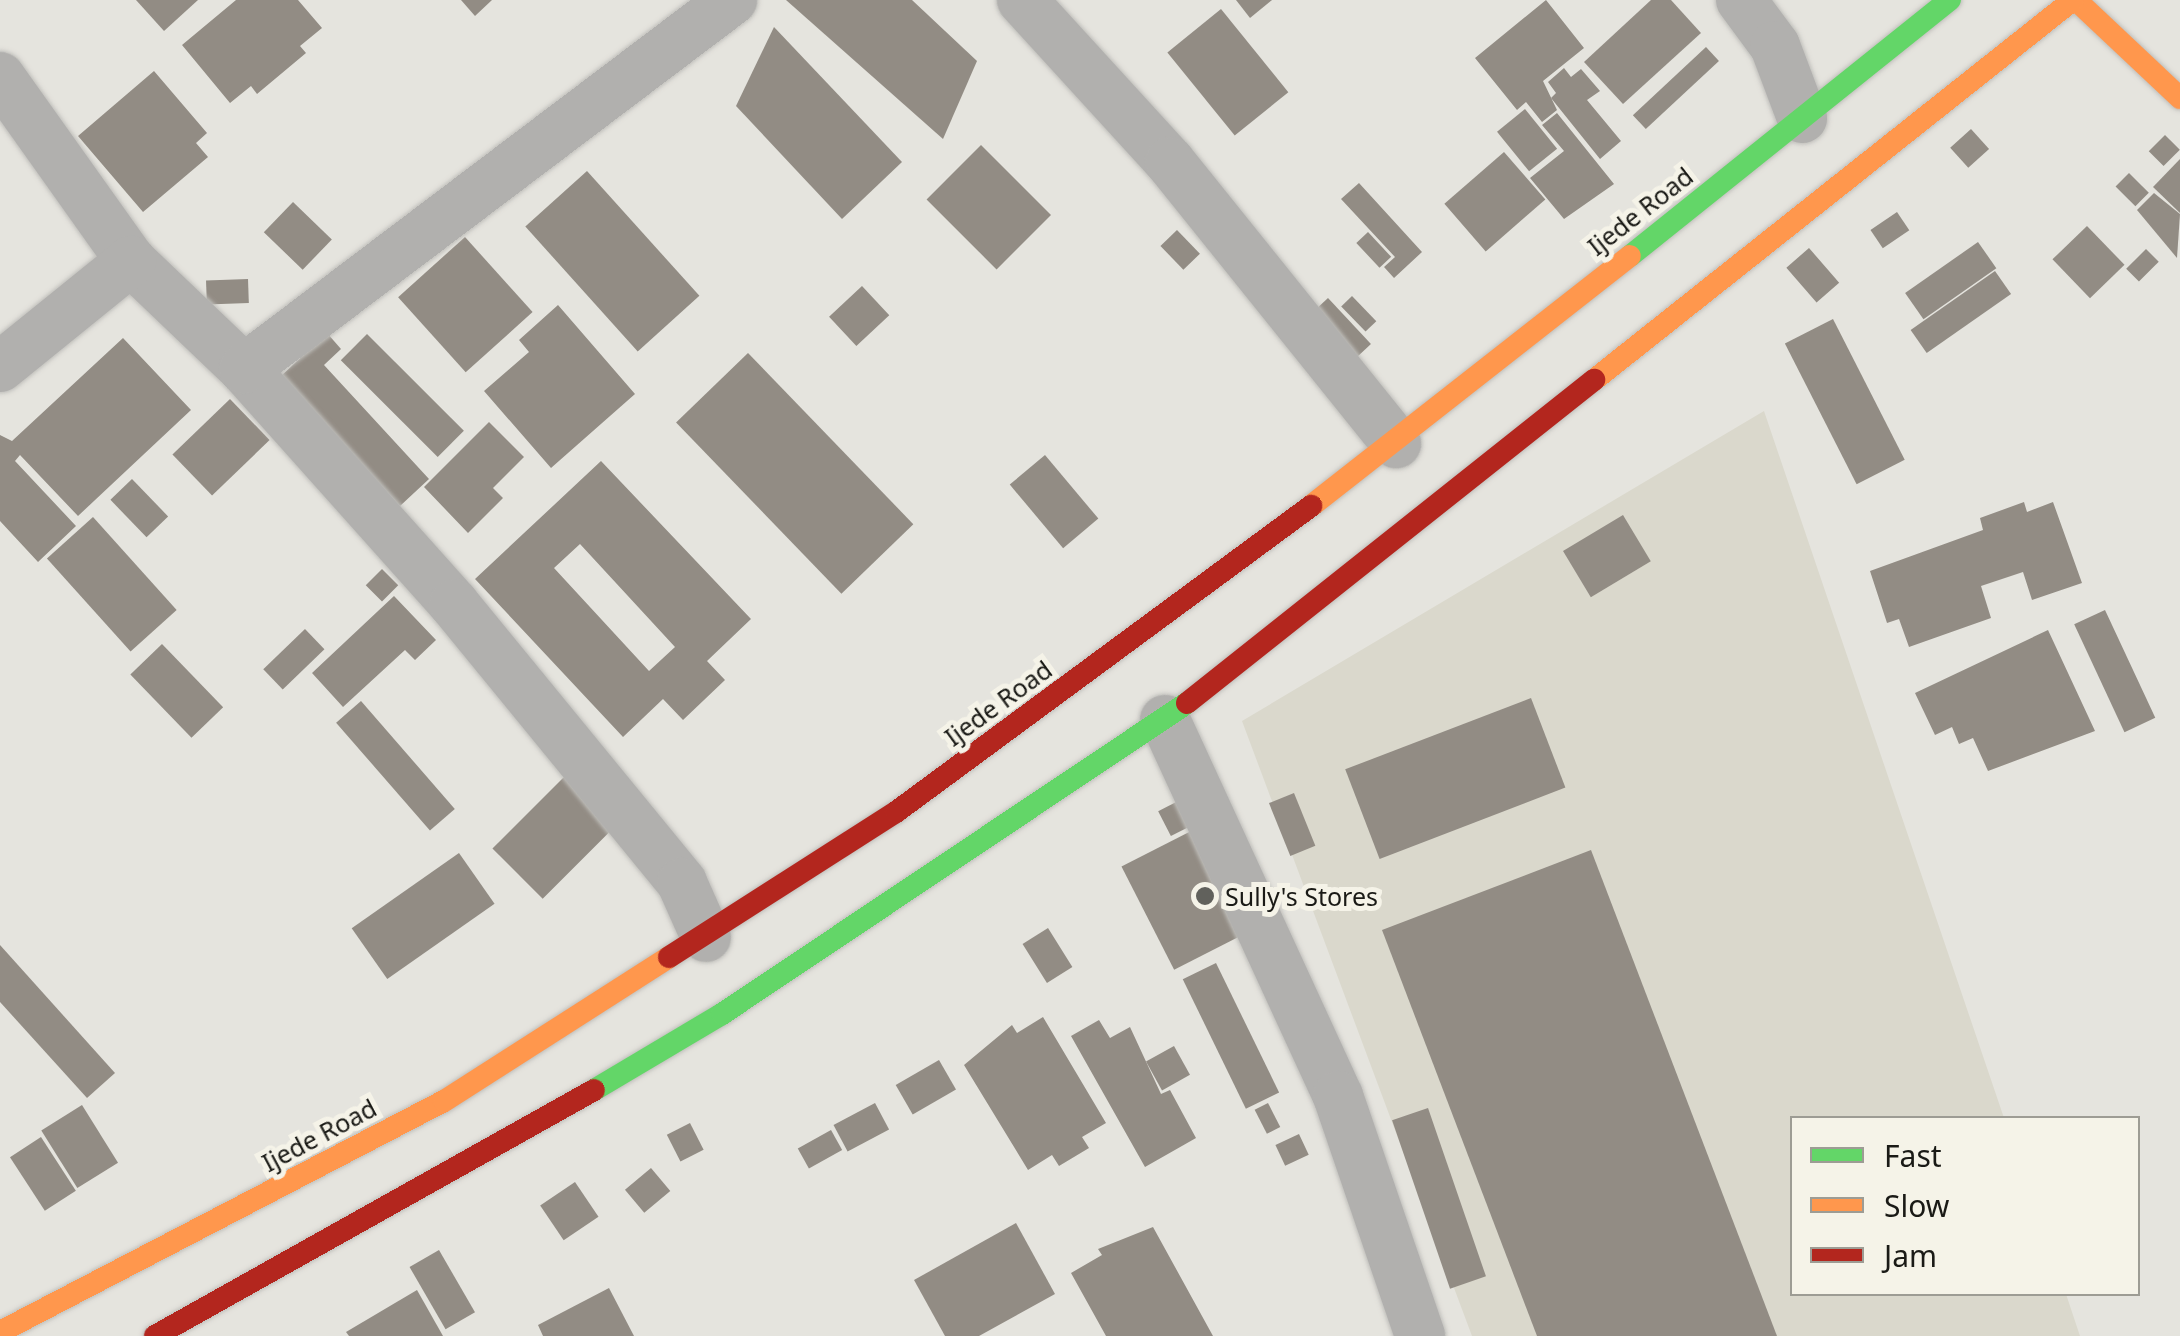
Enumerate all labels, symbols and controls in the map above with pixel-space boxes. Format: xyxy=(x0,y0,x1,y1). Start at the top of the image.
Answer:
street label: Ijede Road xyxy=(1581,161,1699,261)
street label: Ijede Road xyxy=(939,654,1057,752)
place label: Sully's Stores xyxy=(1225,881,1378,911)
marker: Sully's Stores xyxy=(1194,885,1216,907)
street label: Ijede Road xyxy=(257,1092,381,1178)
legend xyxy=(1790,1116,2140,1296)
text: Fast xyxy=(1884,1135,1942,1176)
text: Slow xyxy=(1884,1185,1949,1226)
text: Jam xyxy=(1884,1235,1937,1276)

